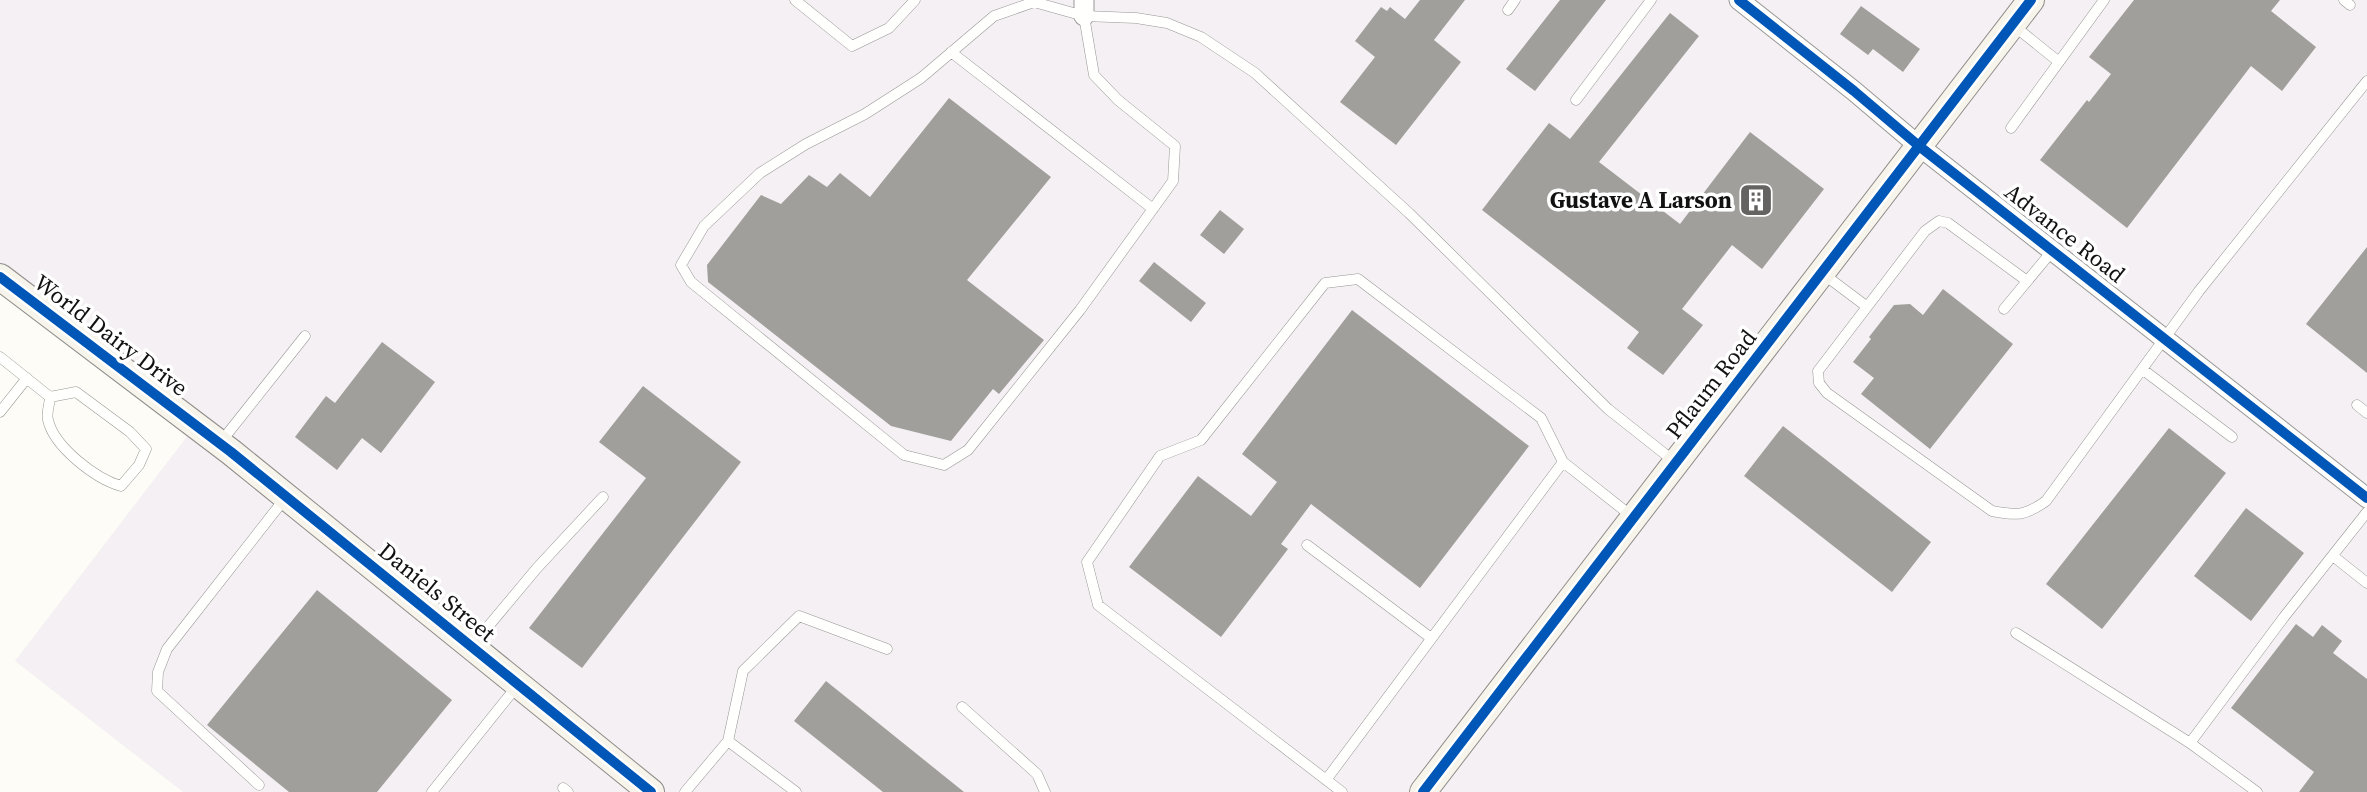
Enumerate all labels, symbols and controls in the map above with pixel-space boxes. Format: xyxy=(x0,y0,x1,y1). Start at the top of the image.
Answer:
street label: Advance Road xyxy=(1998,176,2132,290)
building icon: Gustave A Larson xyxy=(1737,181,1775,219)
place label: Gustave A Larson xyxy=(1550,184,1732,216)
street label: World Dairy Drive xyxy=(27,266,195,404)
street label: Pflaum Road xyxy=(1658,323,1764,445)
street label: Daniels Street xyxy=(372,535,503,649)

